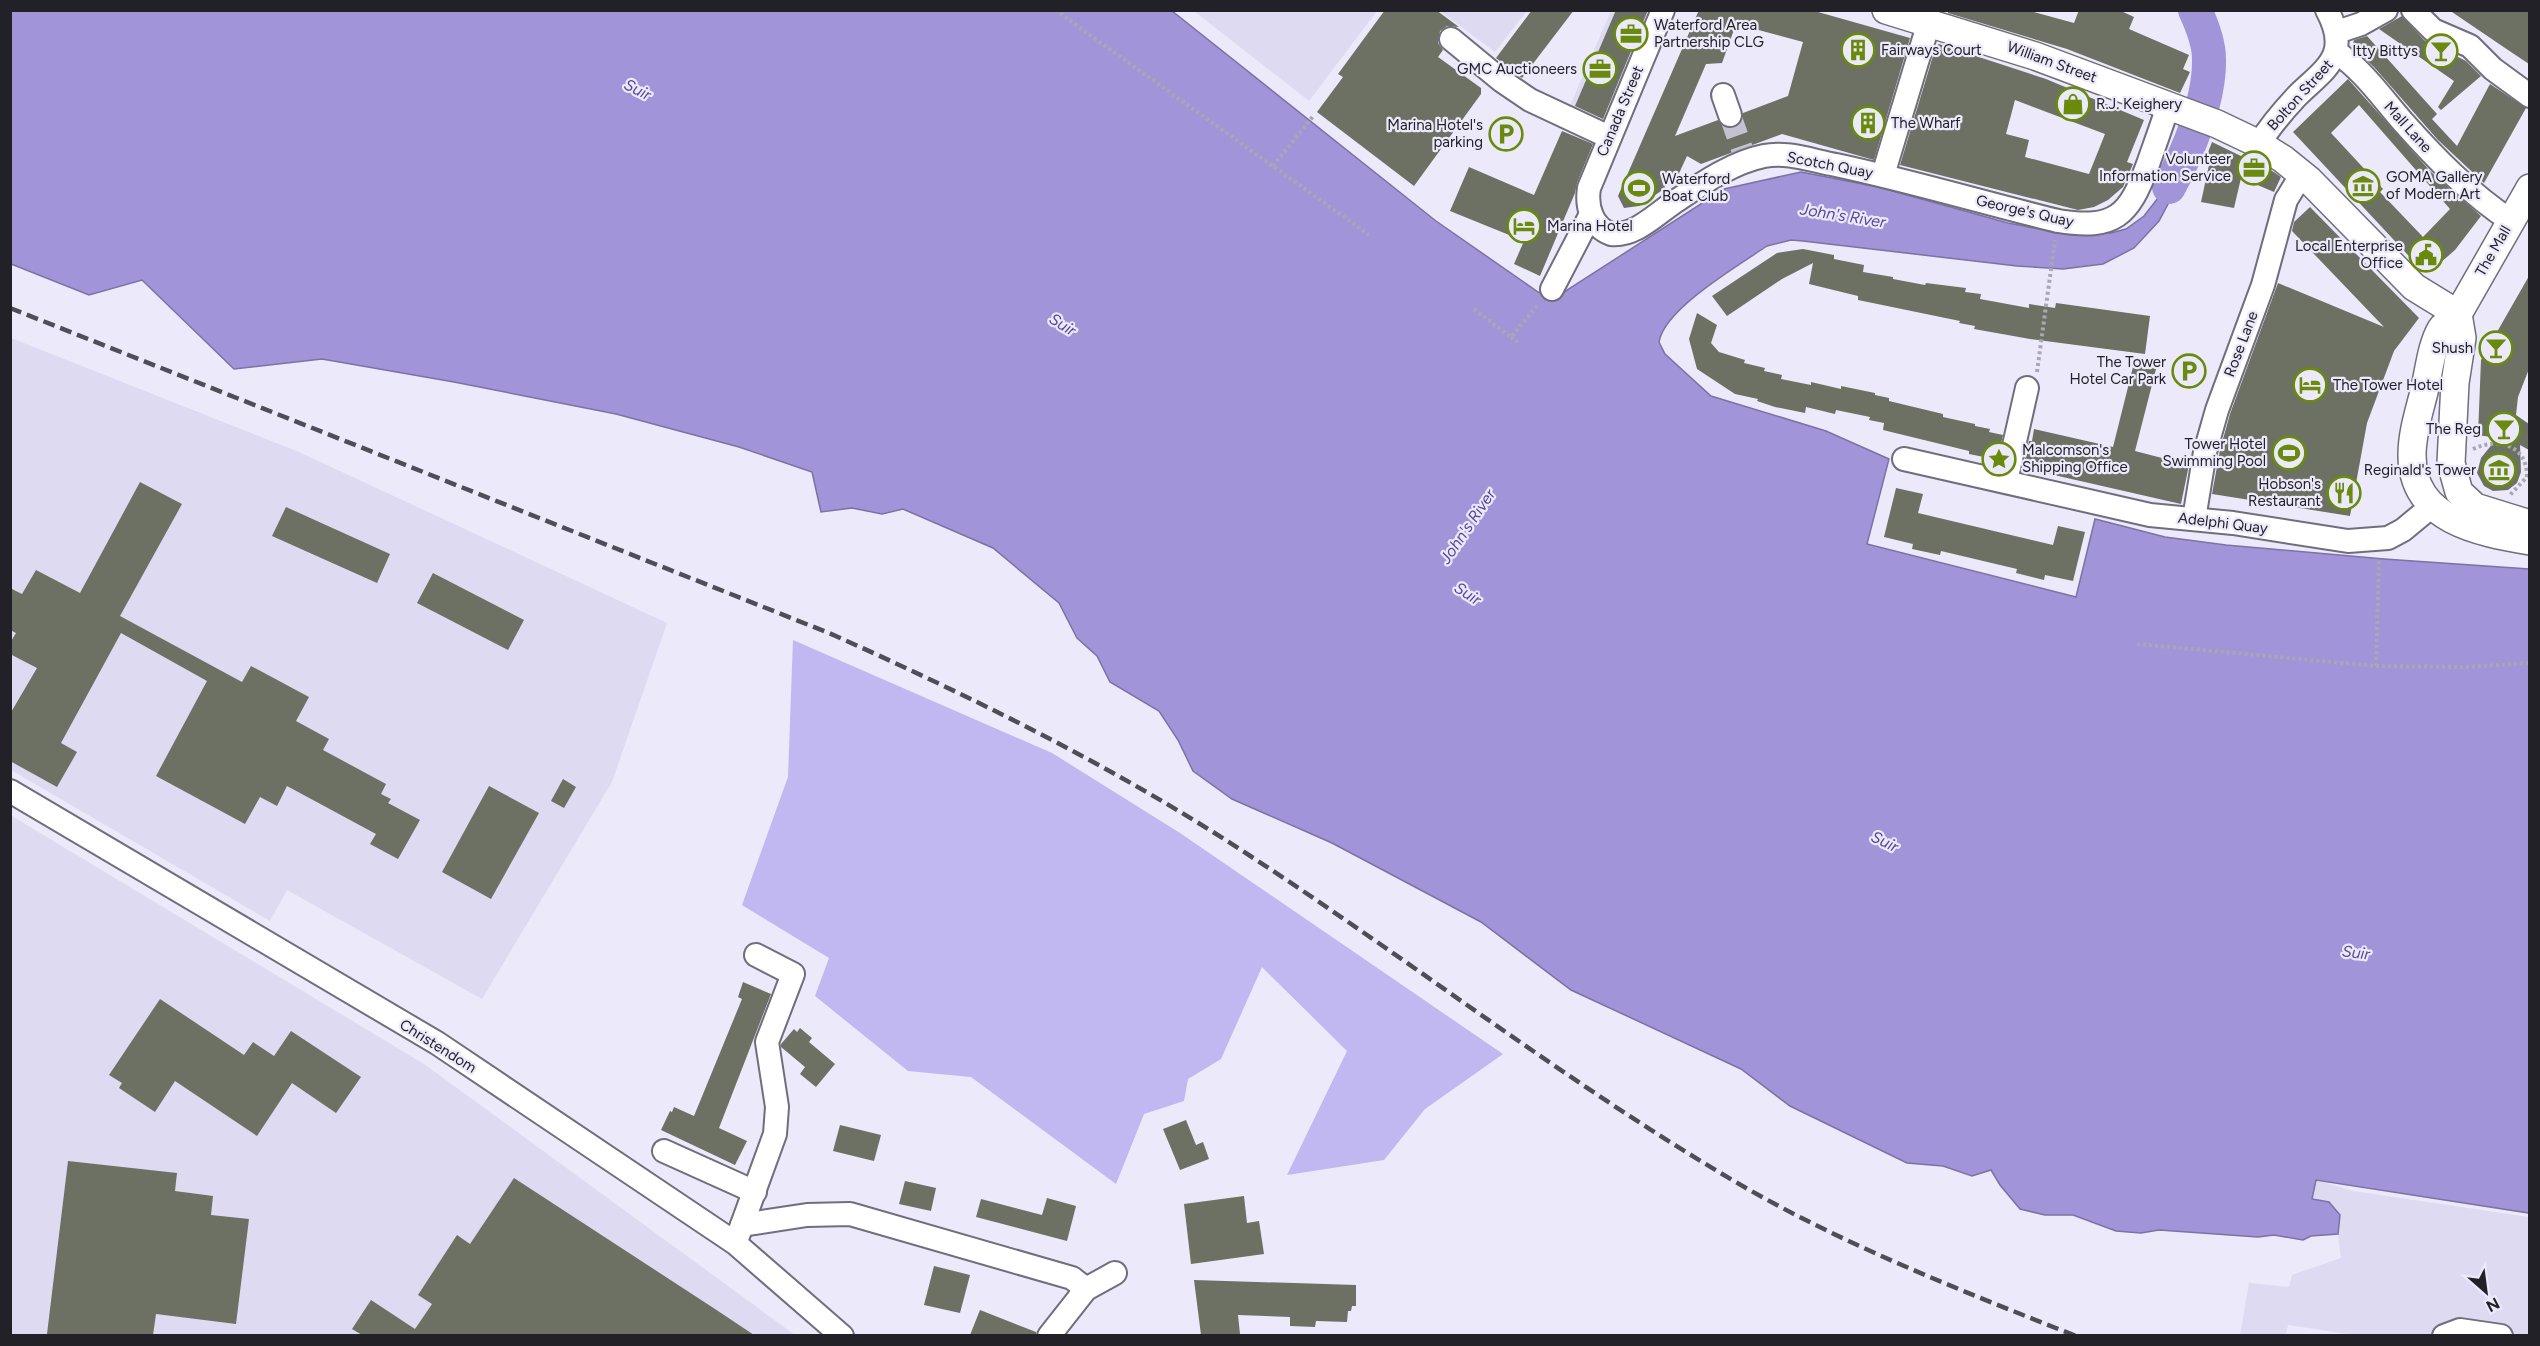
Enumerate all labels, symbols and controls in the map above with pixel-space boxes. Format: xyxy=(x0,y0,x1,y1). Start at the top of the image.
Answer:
office icon: Waterford Area Partnership CLG xyxy=(1613,16,1649,52)
place label: Waterford Area Partnership CLG xyxy=(1654,16,1764,51)
building icon: Fairways Court xyxy=(1840,32,1876,68)
bar icon: Itty Bittys xyxy=(2423,33,2459,69)
street label: William Street xyxy=(2005,37,2100,87)
place label: Fairways Court xyxy=(1881,41,1982,59)
place label: Itty Bittys xyxy=(2352,42,2418,60)
office icon: GMC Auctioneers xyxy=(1582,51,1618,87)
street label: Bolton Street xyxy=(2263,55,2337,134)
place label: GMC Auctioneers xyxy=(1457,60,1577,78)
street label: Canada Street xyxy=(1593,63,1647,159)
water label: Suir xyxy=(621,75,655,105)
shop icon: R.J. Keighery xyxy=(2055,86,2091,122)
place label: R.J. Keighery xyxy=(2096,95,2182,113)
street label: Mall Lane xyxy=(2380,98,2436,156)
building icon: The Wharf xyxy=(1850,105,1886,141)
place label: The Wharf xyxy=(1891,114,1961,132)
place label: Marina Hotel's parking xyxy=(1387,116,1483,151)
parking icon: Marina Hotel's parking xyxy=(1488,116,1524,152)
street label: Scotch Quay xyxy=(1785,148,1875,182)
place label: Volunteer Information Service xyxy=(2099,150,2231,185)
office icon: Volunteer Information Service xyxy=(2236,150,2272,186)
museum icon: GOMA Gallery of Modern Art xyxy=(2345,168,2381,204)
place label: GOMA Gallery of Modern Art xyxy=(2386,168,2483,203)
sports icon: Waterford Boat Club xyxy=(1621,170,1657,206)
place label: Waterford Boat Club xyxy=(1662,170,1730,205)
street label: George's Quay xyxy=(1974,191,2076,231)
water label: John's River xyxy=(1798,199,1888,232)
hotel icon: Marina Hotel xyxy=(1506,208,1542,244)
place label: Marina Hotel xyxy=(1547,217,1633,235)
street label: The Mall xyxy=(2471,222,2515,280)
place label: Local Enterprise Office xyxy=(2295,237,2403,272)
public building icon: Local Enterprise Office xyxy=(2408,237,2444,273)
water label: Suir xyxy=(1046,309,1080,340)
street label: Rose Lane xyxy=(2220,309,2262,379)
bar icon: Shush xyxy=(2478,330,2514,366)
place label: Shush xyxy=(2432,339,2473,357)
place label: The Tower Hotel Car Park xyxy=(2069,353,2167,388)
parking icon: The Tower Hotel Car Park xyxy=(2171,353,2207,389)
hotel icon: The Tower Hotel xyxy=(2292,367,2328,403)
place label: The Tower Hotel xyxy=(2333,376,2443,394)
bar icon: The Reg xyxy=(2486,411,2522,447)
place label: The Reg xyxy=(2426,420,2481,438)
place label: Tower Hotel Swimming Pool xyxy=(2162,435,2266,470)
sports icon: Tower Hotel Swimming Pool xyxy=(2271,435,2307,471)
place icon: Malcomson's Shipping Office xyxy=(1981,441,2017,477)
place label: Malcomson's Shipping Office xyxy=(2022,441,2128,476)
museum icon: Reginald's Tower xyxy=(2481,452,2517,488)
place label: Reginald's Tower xyxy=(2364,461,2476,479)
place label: Hobson's Restaurant xyxy=(2248,475,2321,510)
restaurant icon: Hobson's Restaurant xyxy=(2326,475,2362,511)
water label: John's River xyxy=(1435,485,1500,568)
street label: Adelphi Quay xyxy=(2177,509,2269,537)
water label: Suir xyxy=(1451,578,1485,609)
water label: Suir xyxy=(1868,827,1902,856)
water label: Suir xyxy=(2341,941,2372,964)
street label: Christendom xyxy=(396,1015,480,1077)
north arrow xyxy=(2456,1262,2516,1322)
text: N xyxy=(2483,1294,2503,1316)

